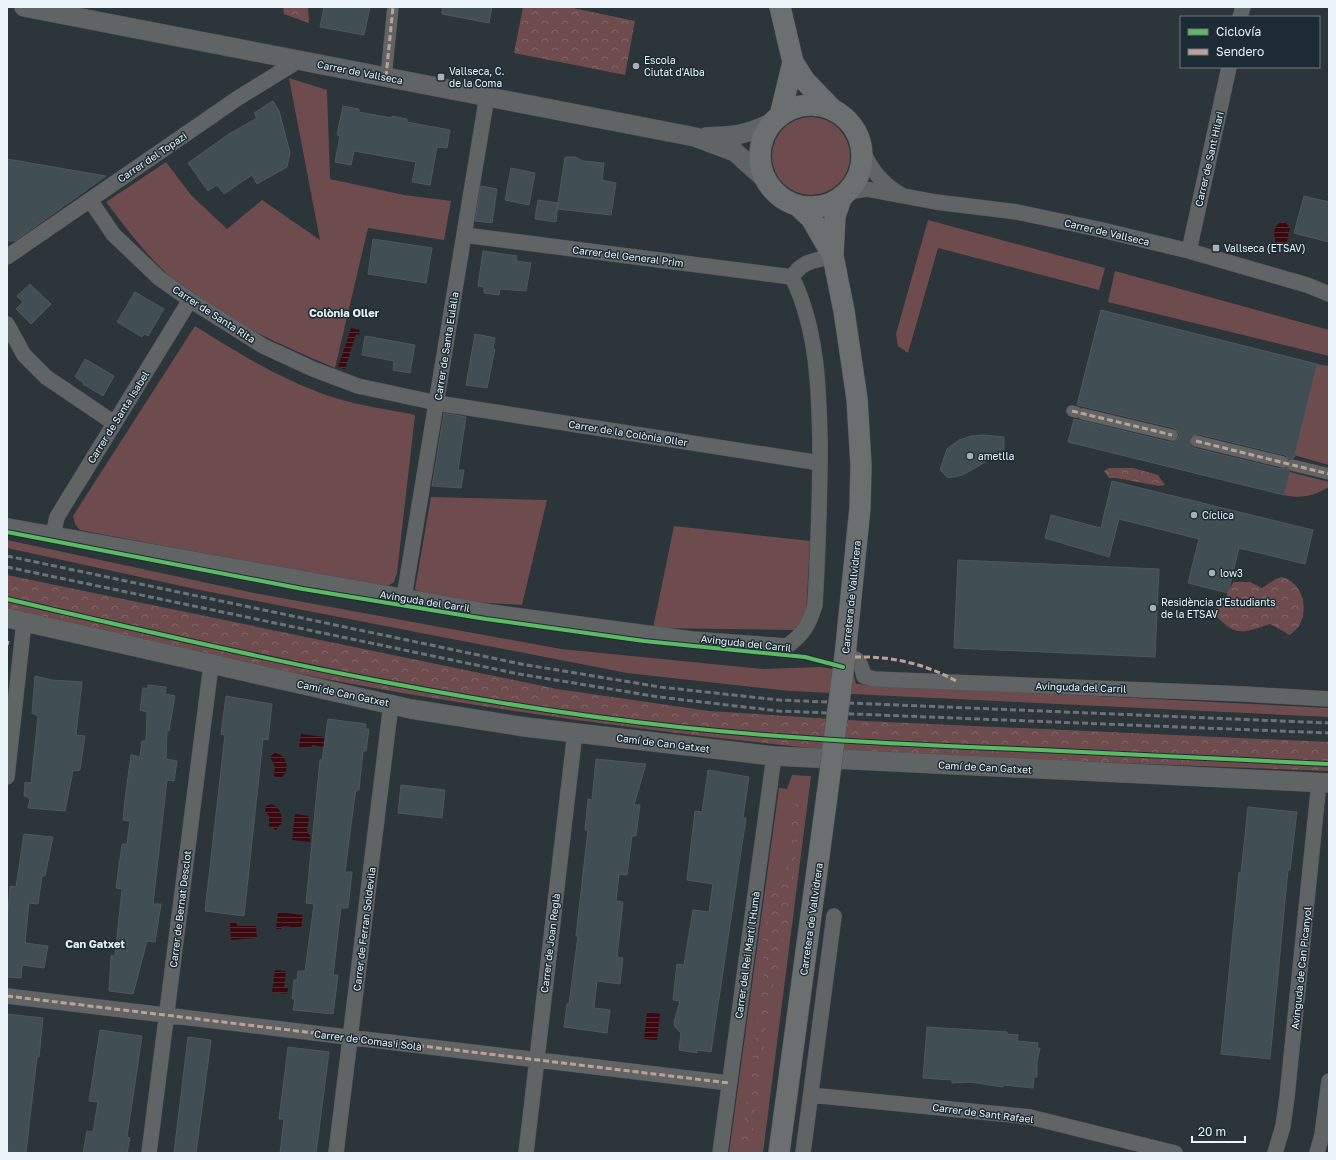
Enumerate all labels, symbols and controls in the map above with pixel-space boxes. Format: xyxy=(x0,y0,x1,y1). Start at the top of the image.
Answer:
legend xyxy=(1180,16,1320,68)
text: Ciclovía xyxy=(1216,24,1261,39)
text: Sendero xyxy=(1216,44,1264,59)
place label: Escola Ciutat d'Alba xyxy=(644,54,705,78)
street label: Carrer de Vallseca xyxy=(316,58,404,86)
marker: Escola Ciutat d'Alba xyxy=(631,61,641,71)
place label: Vallseca, C. de la Coma xyxy=(449,65,504,89)
marker: Vallseca, C. de la Coma xyxy=(436,72,446,82)
street label: Carrer de Sant Hilari xyxy=(1192,110,1226,208)
street label: Carrer del Topazi xyxy=(115,129,189,185)
street label: Carrer de Vallseca xyxy=(1063,216,1151,248)
place label: Vallseca (ETSAV) xyxy=(1224,242,1306,254)
street label: Carrer del General Prim xyxy=(572,243,684,269)
marker: Vallseca (ETSAV) xyxy=(1211,243,1221,253)
street label: Carrer de Santa Rita xyxy=(170,283,258,345)
street label: Carrer de Santa Eulàlia xyxy=(432,291,460,401)
district label: Colònia Oller xyxy=(309,306,380,319)
street label: Carrer de Santa Isabel xyxy=(85,369,151,465)
street label: Carrer de la Colònia Oller xyxy=(568,418,689,448)
place label: ametlla xyxy=(978,450,1014,462)
marker: ametlla xyxy=(965,451,975,461)
place label: Cíclica xyxy=(1202,509,1234,521)
marker: Cíclica xyxy=(1189,510,1199,520)
street label: Carretera de Vallvidrera xyxy=(839,540,863,654)
place label: low3 xyxy=(1220,567,1243,579)
marker: low3 xyxy=(1207,568,1217,578)
street label: Avinguda del Carril xyxy=(379,588,471,614)
place label: Residència d'Estudiants de la ETSAV xyxy=(1161,596,1276,620)
marker: Residència d'Estudiants de la ETSAV xyxy=(1148,603,1158,613)
street label: Avinguda del Carril xyxy=(700,632,792,654)
street label: Camí de Can Gatxet xyxy=(296,677,390,709)
street label: Avinguda del Carril xyxy=(1035,679,1127,695)
street label: Camí de Can Gatxet xyxy=(616,731,710,755)
street label: Camí de Can Gatxet xyxy=(938,759,1032,775)
street label: Carrer de Bernat Desclot xyxy=(167,850,193,968)
street label: Carretera de Vallvidrera xyxy=(797,862,825,976)
street label: Carrer de Ferran Soldevila xyxy=(350,866,378,992)
street label: Carrer del Rei Martí l'Humà xyxy=(732,891,762,1019)
street label: Carrer de Joan Reglà xyxy=(538,893,562,993)
street label: Avinguda de Can Picanyol xyxy=(1289,906,1313,1030)
district label: Can Gatxet xyxy=(65,937,125,950)
street label: Carrer de Comas i Solà xyxy=(314,1027,422,1053)
street label: Carrer de Sant Rafael xyxy=(932,1101,1034,1125)
scale bar xyxy=(1192,1118,1245,1144)
text: 20 m xyxy=(1198,1124,1226,1139)

